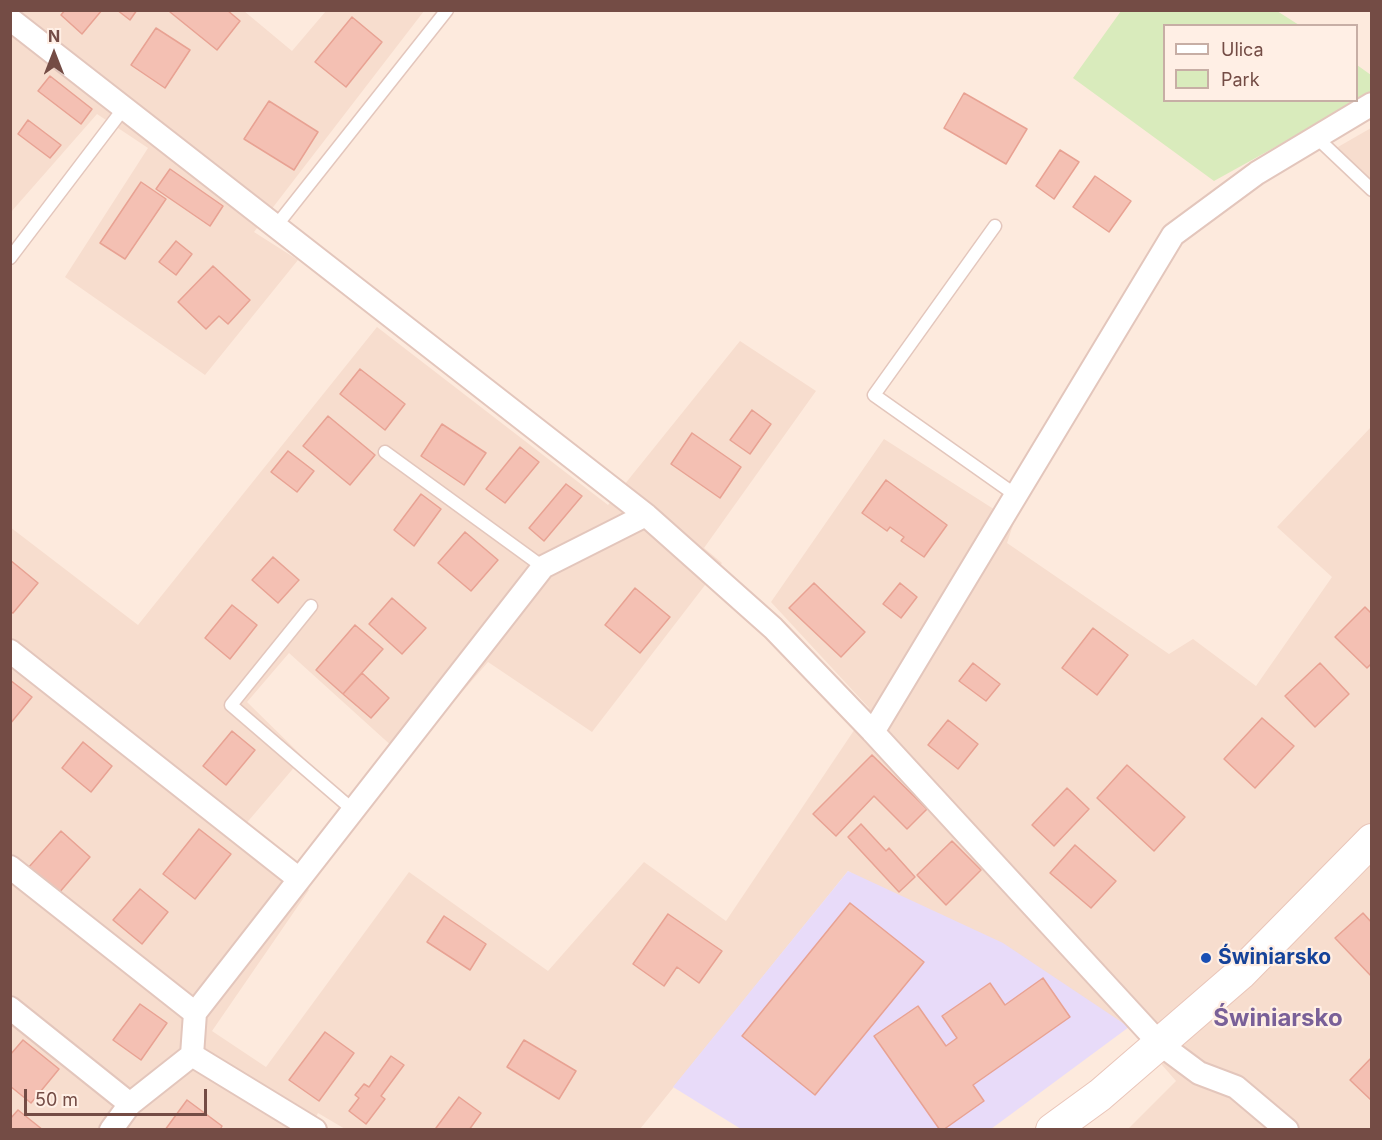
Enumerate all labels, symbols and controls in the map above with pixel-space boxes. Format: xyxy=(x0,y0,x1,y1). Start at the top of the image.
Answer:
north arrow xyxy=(24,24,84,84)
legend xyxy=(1163,24,1358,102)
text: N xyxy=(48,26,60,46)
text: Ulica xyxy=(1221,39,1264,60)
text: Park xyxy=(1221,69,1260,90)
place label: Świniarsko xyxy=(1218,945,1331,971)
marker: Świniarsko xyxy=(1199,951,1213,965)
district label: Świniarsko xyxy=(1213,1005,1343,1033)
scale bar xyxy=(27,1077,210,1115)
text: 50 m xyxy=(35,1089,78,1110)

